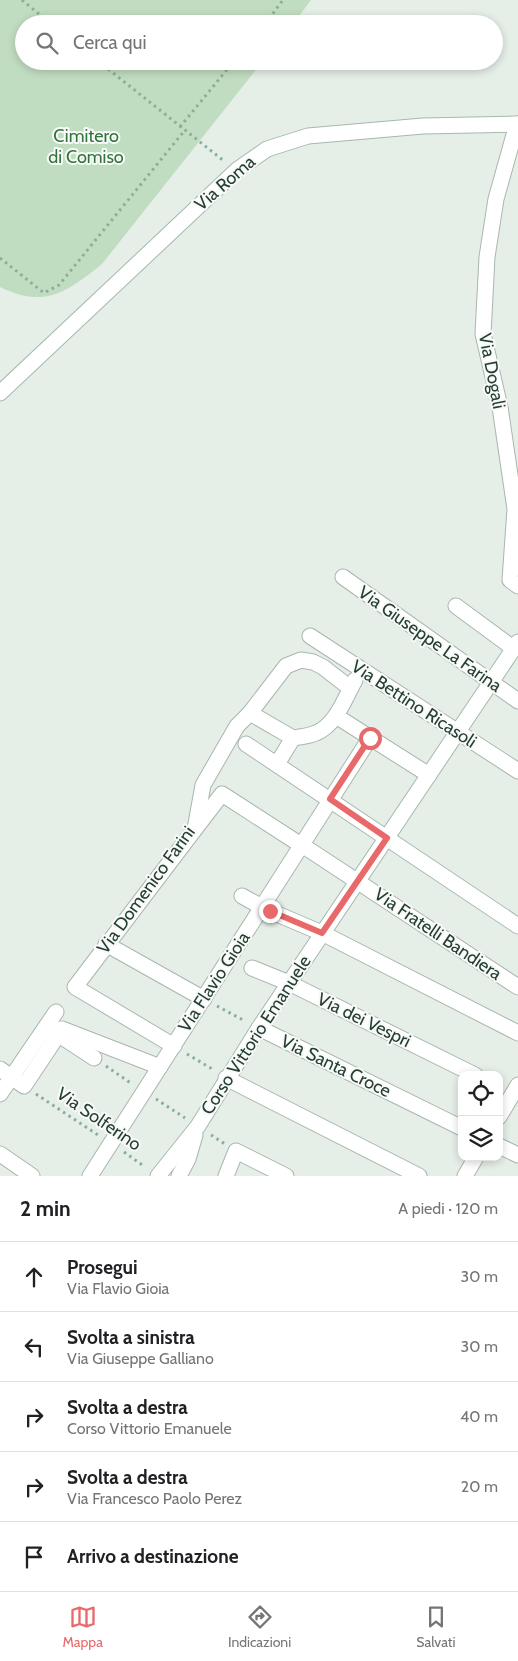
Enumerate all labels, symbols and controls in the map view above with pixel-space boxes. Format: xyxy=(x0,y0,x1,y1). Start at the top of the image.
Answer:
search box xyxy=(15,15,503,70)
icon: search xyxy=(33,29,61,57)
text: Cerca qui xyxy=(73,31,147,54)
park label: Cimitero di Comiso xyxy=(48,125,124,168)
street label: Via Roma xyxy=(190,150,260,215)
street label: Via Dogali xyxy=(474,331,510,411)
street label: Via Giuseppe La Farina xyxy=(354,581,506,697)
street label: Via Bettino Ricasoli xyxy=(347,655,481,753)
route start xyxy=(359,727,382,750)
street label: Via Domenico Farini xyxy=(92,822,200,958)
street label: Via Fratelli Bandiera xyxy=(370,883,506,985)
route end xyxy=(259,900,282,923)
street label: Via Flavio Gioia xyxy=(173,927,255,1036)
street label: Corso Vittorio Emanuele xyxy=(196,951,316,1119)
street label: Via dei Vespri xyxy=(314,988,414,1052)
street label: Via Santa Croce xyxy=(277,1030,395,1102)
map controls xyxy=(458,1071,503,1161)
button: locate xyxy=(458,1071,503,1116)
street label: Via Solferino xyxy=(52,1083,146,1155)
button: layers xyxy=(458,1116,503,1161)
text: 2 min xyxy=(20,1196,71,1221)
text: A piedi · 120 m xyxy=(398,1199,498,1218)
text: Prosegui xyxy=(67,1256,138,1279)
icon: ahead xyxy=(20,1263,48,1291)
text: 30 m xyxy=(461,1267,498,1286)
text: Via Flavio Gioia xyxy=(67,1279,169,1298)
text: Svolta a sinistra xyxy=(67,1326,195,1349)
icon: left xyxy=(20,1333,48,1361)
text: 30 m xyxy=(461,1337,498,1356)
text: Via Giuseppe Galliano xyxy=(67,1349,214,1368)
text: Svolta a destra xyxy=(67,1396,188,1419)
icon: right xyxy=(20,1403,48,1431)
text: 40 m xyxy=(460,1407,498,1426)
text: Corso Vittorio Emanuele xyxy=(67,1419,232,1438)
text: Svolta a destra xyxy=(67,1466,188,1489)
icon: right xyxy=(20,1473,48,1501)
text: 20 m xyxy=(461,1477,498,1496)
text: Via Francesco Paolo Perez xyxy=(67,1489,242,1508)
icon: arrive xyxy=(20,1543,48,1571)
text: Arrivo a destinazione xyxy=(67,1545,238,1568)
tab: Mappa xyxy=(63,1603,103,1651)
tab: Indicazioni xyxy=(228,1603,291,1651)
tab: Salvati xyxy=(416,1603,455,1651)

